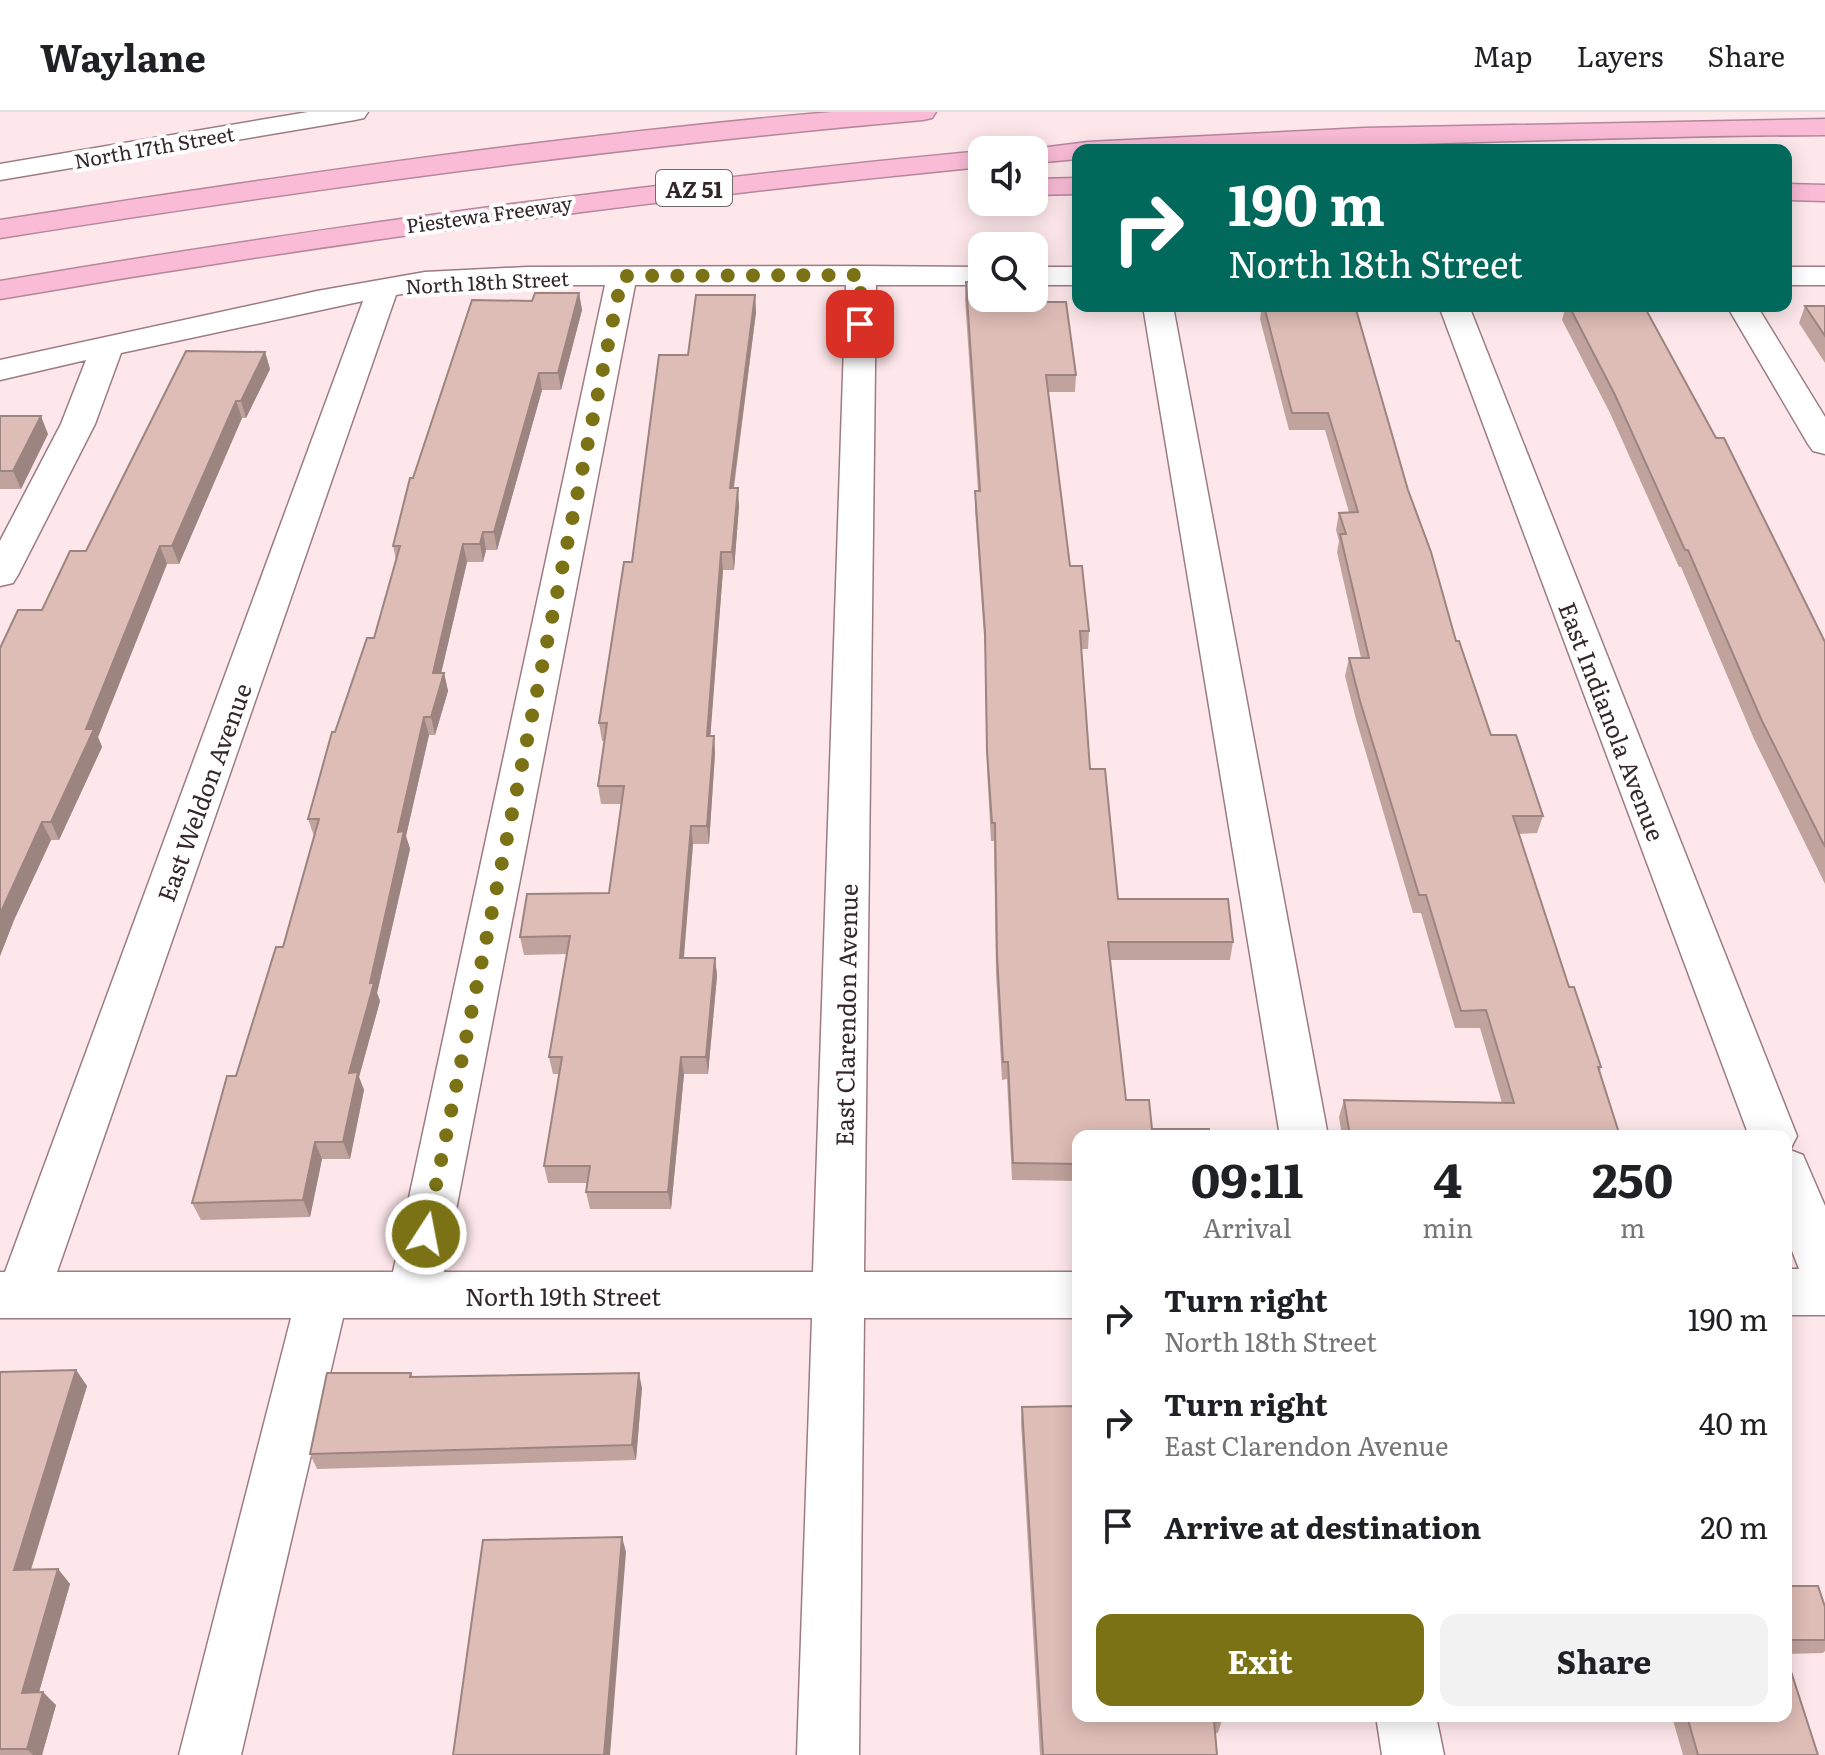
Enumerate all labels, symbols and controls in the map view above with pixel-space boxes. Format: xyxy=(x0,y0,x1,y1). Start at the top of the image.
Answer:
text: Waylane xyxy=(40,27,206,84)
text: Map xyxy=(1473,34,1532,76)
text: Layers xyxy=(1576,34,1663,76)
text: Share xyxy=(1707,34,1785,76)
street label: North 17th Street xyxy=(72,117,236,175)
map controls xyxy=(968,136,1048,312)
button: sound xyxy=(968,136,1048,216)
text: 190 m xyxy=(1228,160,1385,243)
road number: AZ 51 xyxy=(656,170,732,206)
icon: right xyxy=(1096,176,1200,280)
street label: Piestewa Freeway xyxy=(404,186,574,240)
button: search xyxy=(968,232,1048,312)
text: North 18th Street xyxy=(1228,236,1523,289)
street label: North 18th Street xyxy=(404,262,570,300)
pin xyxy=(826,290,894,358)
icon: arrive xyxy=(838,302,882,346)
street label: East Indianola Avenue xyxy=(1551,596,1675,846)
street label: East Weldon Avenue xyxy=(147,678,259,906)
street label: East Clarendon Avenue xyxy=(825,883,865,1147)
text: 09:11 xyxy=(1191,1142,1303,1213)
text: 4 xyxy=(1433,1142,1462,1213)
text: 250 xyxy=(1592,1142,1673,1213)
position arrow xyxy=(384,1192,468,1276)
text: Arrival xyxy=(1203,1207,1291,1246)
text: min xyxy=(1422,1207,1473,1246)
text: m xyxy=(1620,1207,1645,1246)
text: Turn right xyxy=(1164,1277,1328,1321)
street label: North 19th Street xyxy=(465,1278,661,1313)
icon: right xyxy=(1096,1296,1140,1340)
text: 190 m xyxy=(1688,1296,1768,1340)
text: North 18th Street xyxy=(1164,1321,1377,1360)
text: Turn right xyxy=(1164,1381,1328,1425)
icon: right xyxy=(1096,1400,1140,1444)
text: 40 m xyxy=(1699,1400,1768,1444)
text: East Clarendon Avenue xyxy=(1164,1425,1449,1464)
icon: arrive xyxy=(1096,1504,1140,1548)
text: Arrive at destination xyxy=(1164,1504,1481,1548)
text: 20 m xyxy=(1700,1504,1768,1548)
button: Exit xyxy=(1096,1614,1424,1706)
button: Share xyxy=(1440,1614,1768,1706)

